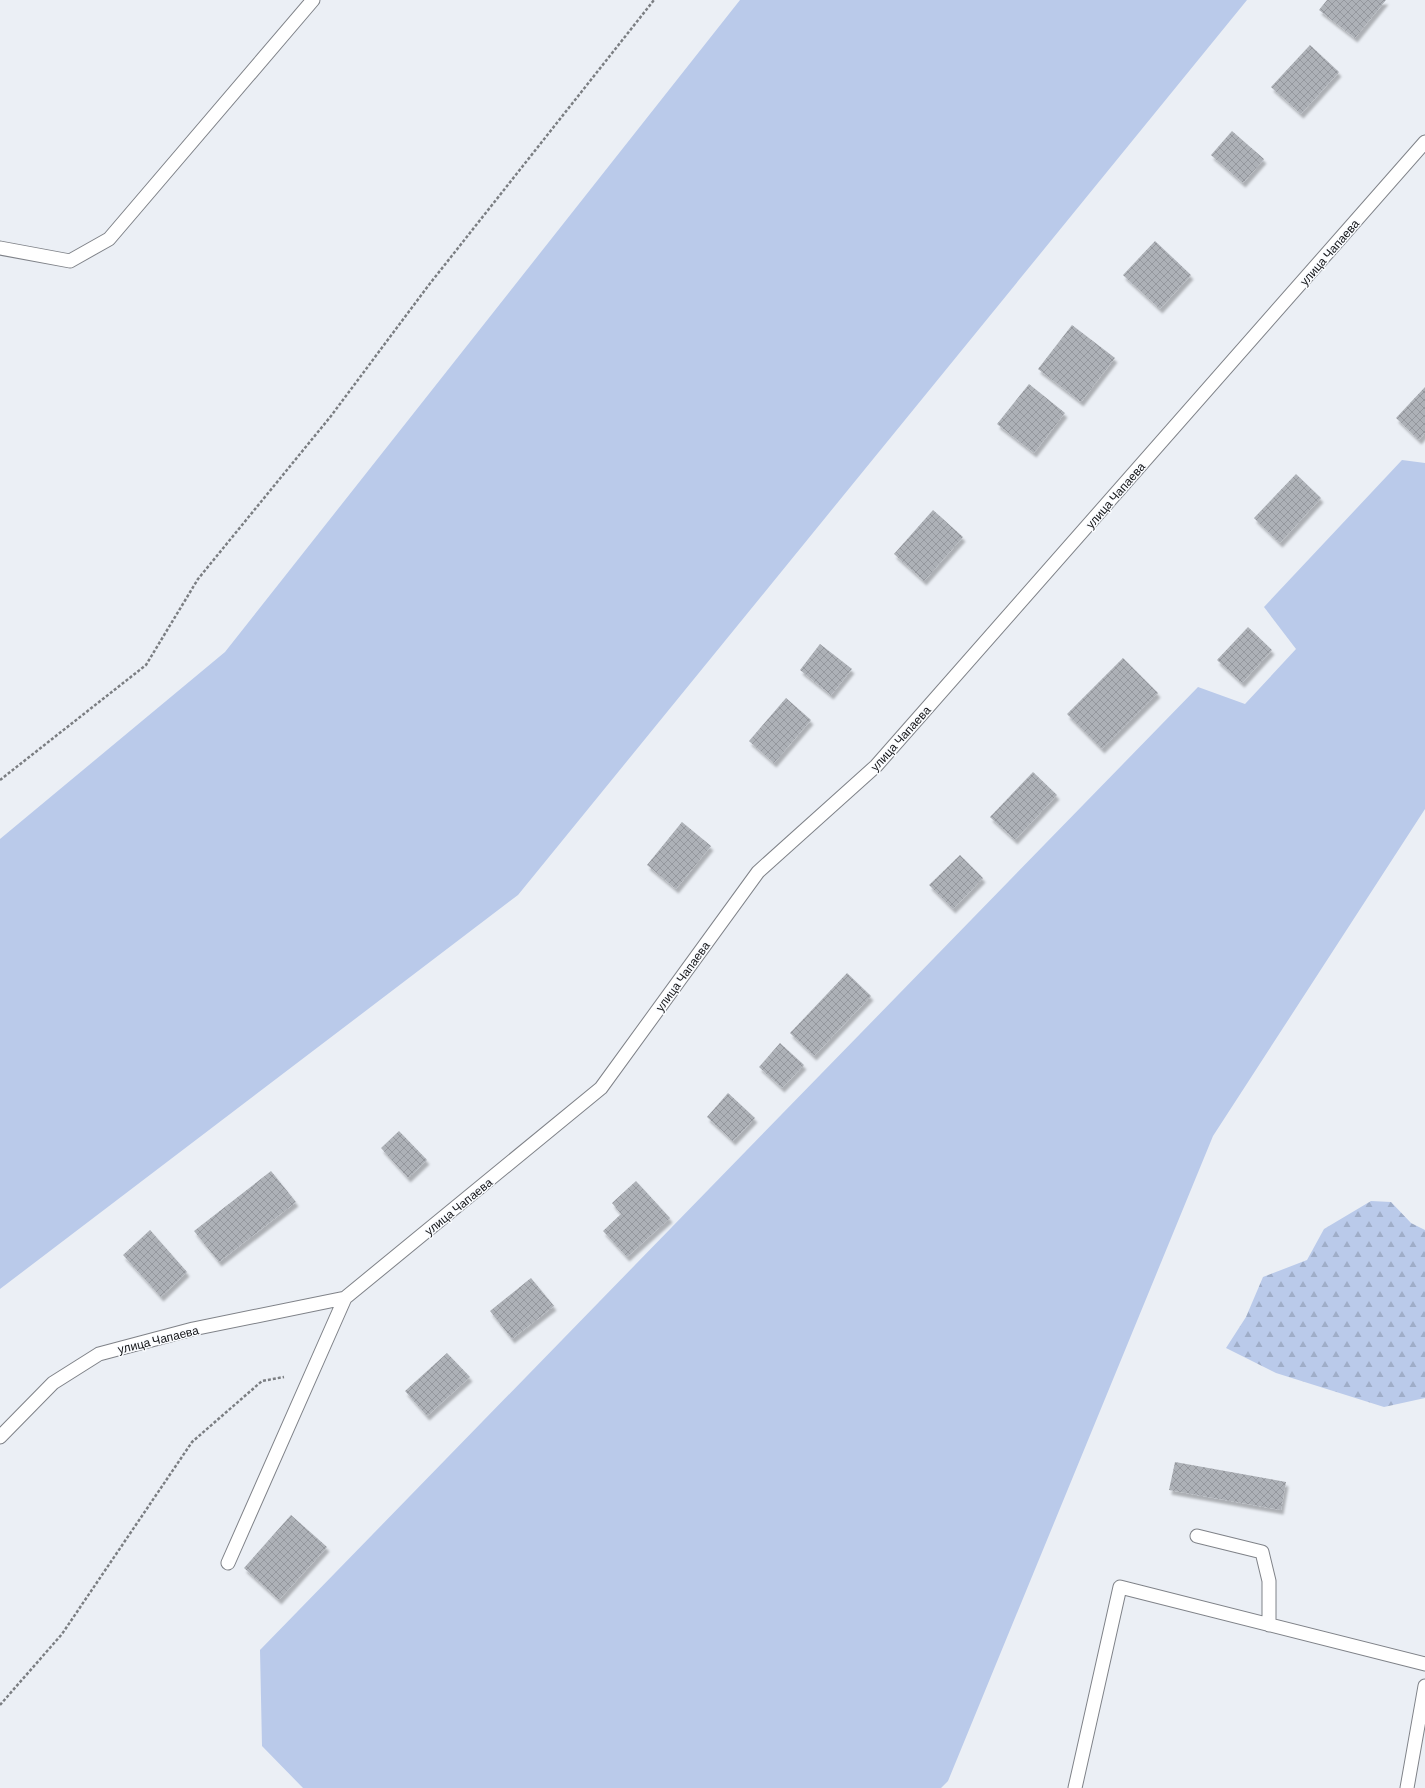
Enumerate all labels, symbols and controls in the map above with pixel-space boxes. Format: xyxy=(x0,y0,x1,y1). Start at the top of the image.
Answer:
street label: улица Чапаева xyxy=(1297,216,1362,289)
street label: улица Чапаева xyxy=(1083,459,1148,532)
street label: улица Чапаева xyxy=(867,702,934,774)
street label: улица Чапаева xyxy=(652,938,713,1014)
street label: улица Чапаева xyxy=(421,1174,495,1238)
street label: улица Чапаева xyxy=(116,1322,200,1357)

